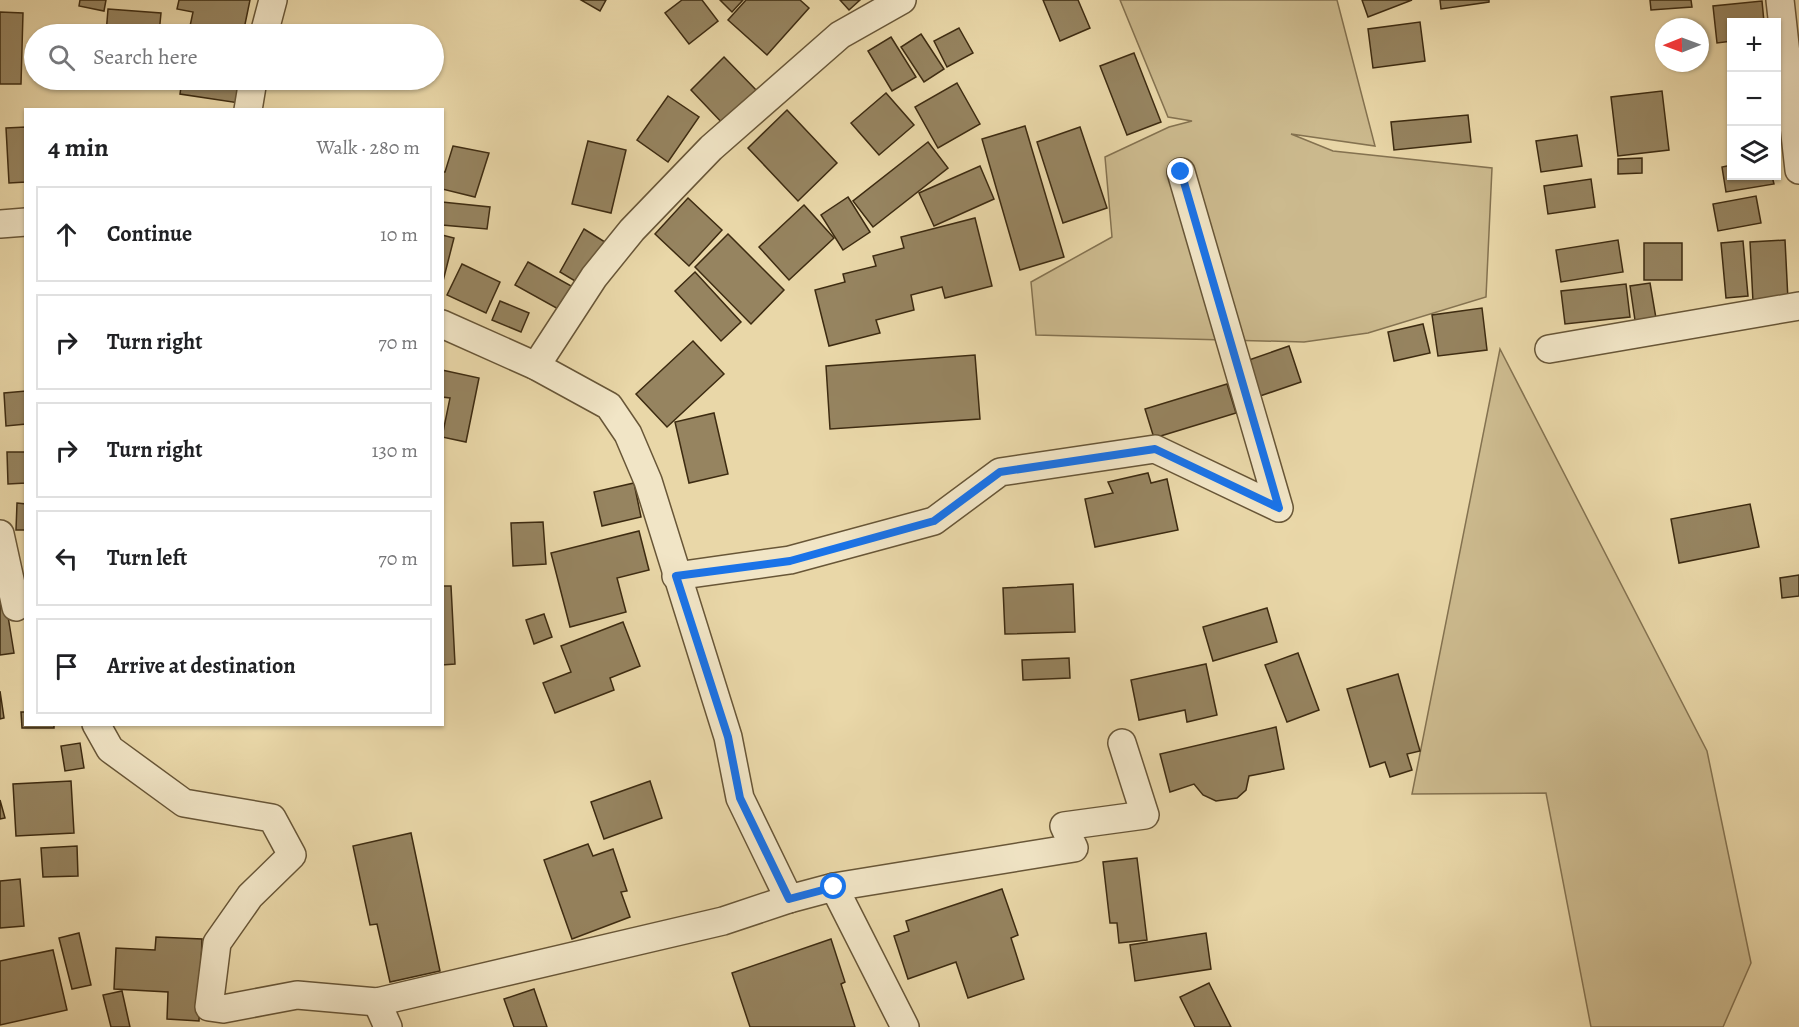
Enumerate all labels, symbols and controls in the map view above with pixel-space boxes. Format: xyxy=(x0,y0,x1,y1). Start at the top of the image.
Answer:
north arrow xyxy=(1655,18,1709,72)
map controls xyxy=(1727,18,1781,180)
button: + xyxy=(1727,18,1781,72)
search box xyxy=(24,24,444,90)
icon: search xyxy=(45,41,78,74)
text: Search here xyxy=(93,42,198,72)
button: − xyxy=(1727,72,1781,126)
button: layers xyxy=(1727,126,1781,180)
text: 4 min xyxy=(48,130,109,165)
text: Walk · 280 m xyxy=(316,134,420,161)
route end xyxy=(1167,158,1193,184)
icon: ahead xyxy=(50,218,83,251)
text: Continue xyxy=(107,219,192,249)
text: 10 m xyxy=(380,221,418,248)
icon: right xyxy=(50,326,83,359)
text: Turn right xyxy=(107,327,203,357)
text: 70 m xyxy=(378,329,418,356)
icon: right xyxy=(50,434,83,467)
text: Turn right xyxy=(107,435,203,465)
text: 130 m xyxy=(372,437,418,464)
icon: left xyxy=(50,542,83,575)
text: Turn left xyxy=(107,543,187,573)
text: 70 m xyxy=(378,545,418,572)
icon: arrive xyxy=(50,650,83,683)
text: Arrive at destination xyxy=(107,651,296,681)
route start xyxy=(820,873,846,899)

